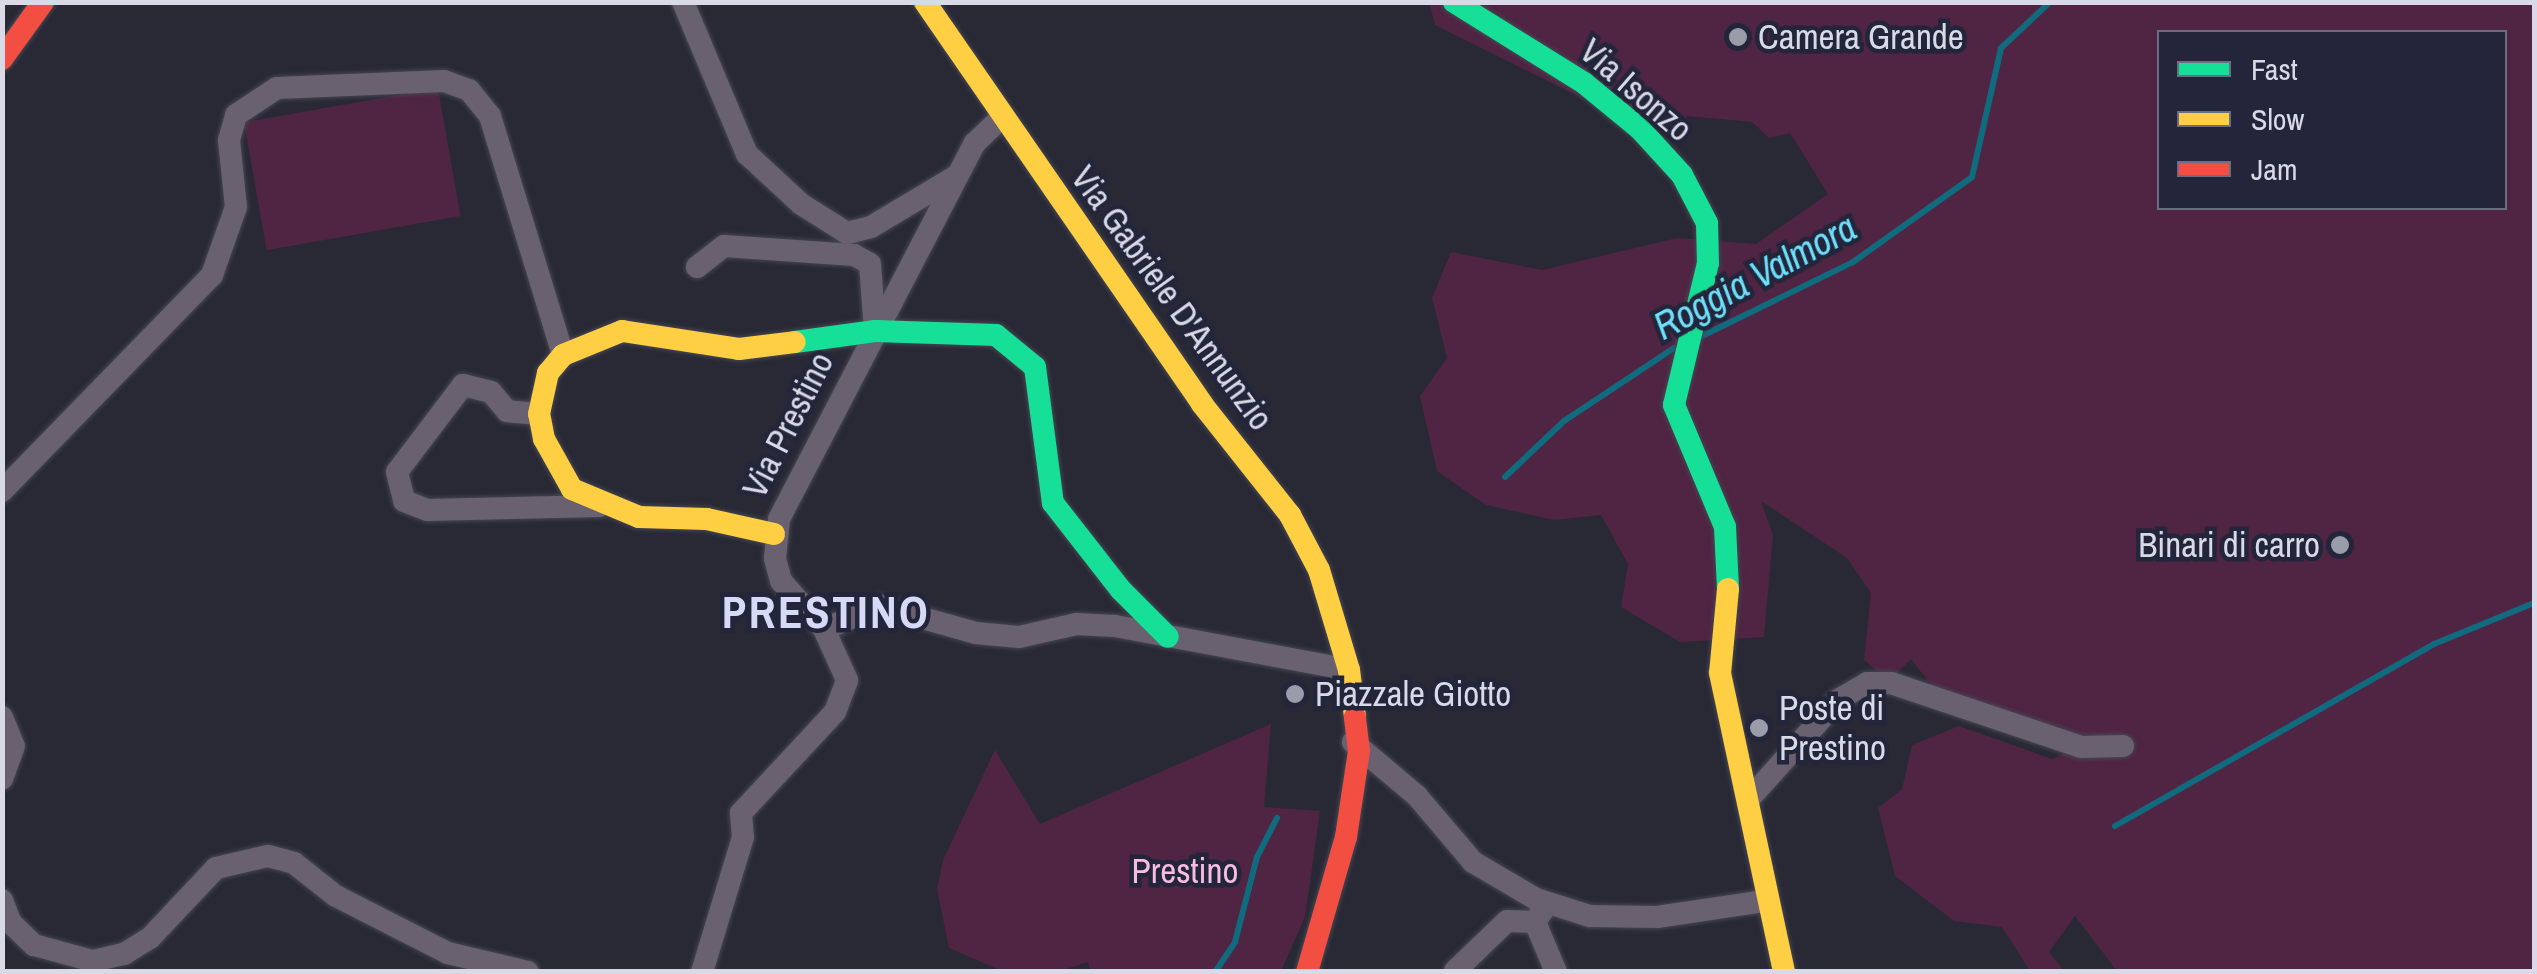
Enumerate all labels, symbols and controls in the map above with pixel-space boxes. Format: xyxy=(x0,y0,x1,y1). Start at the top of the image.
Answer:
place label: Camera Grande xyxy=(1758,16,1964,58)
marker: Camera Grande xyxy=(1727,26,1749,48)
street label: Via Isonzo xyxy=(1571,30,1701,150)
legend xyxy=(2157,30,2507,210)
text: Fast xyxy=(2251,49,2298,89)
text: Slow xyxy=(2251,99,2304,139)
text: Jam xyxy=(2251,149,2297,189)
street label: Via Gabriele D'Annunzio xyxy=(1062,158,1282,438)
water label: Roggia Valmora xyxy=(1646,205,1864,349)
street label: Via Prestino xyxy=(734,345,842,505)
place label: Binari di carro xyxy=(2138,524,2320,566)
marker: Binari di carro xyxy=(2329,534,2351,556)
district label: PRESTINO xyxy=(722,585,930,639)
place label: Piazzale Giotto xyxy=(1315,673,1511,715)
marker: Piazzale Giotto xyxy=(1284,683,1306,705)
place label: Poste di Prestino xyxy=(1779,687,1886,769)
marker: Poste di Prestino xyxy=(1748,717,1770,739)
park label: Prestino xyxy=(1132,850,1238,892)

